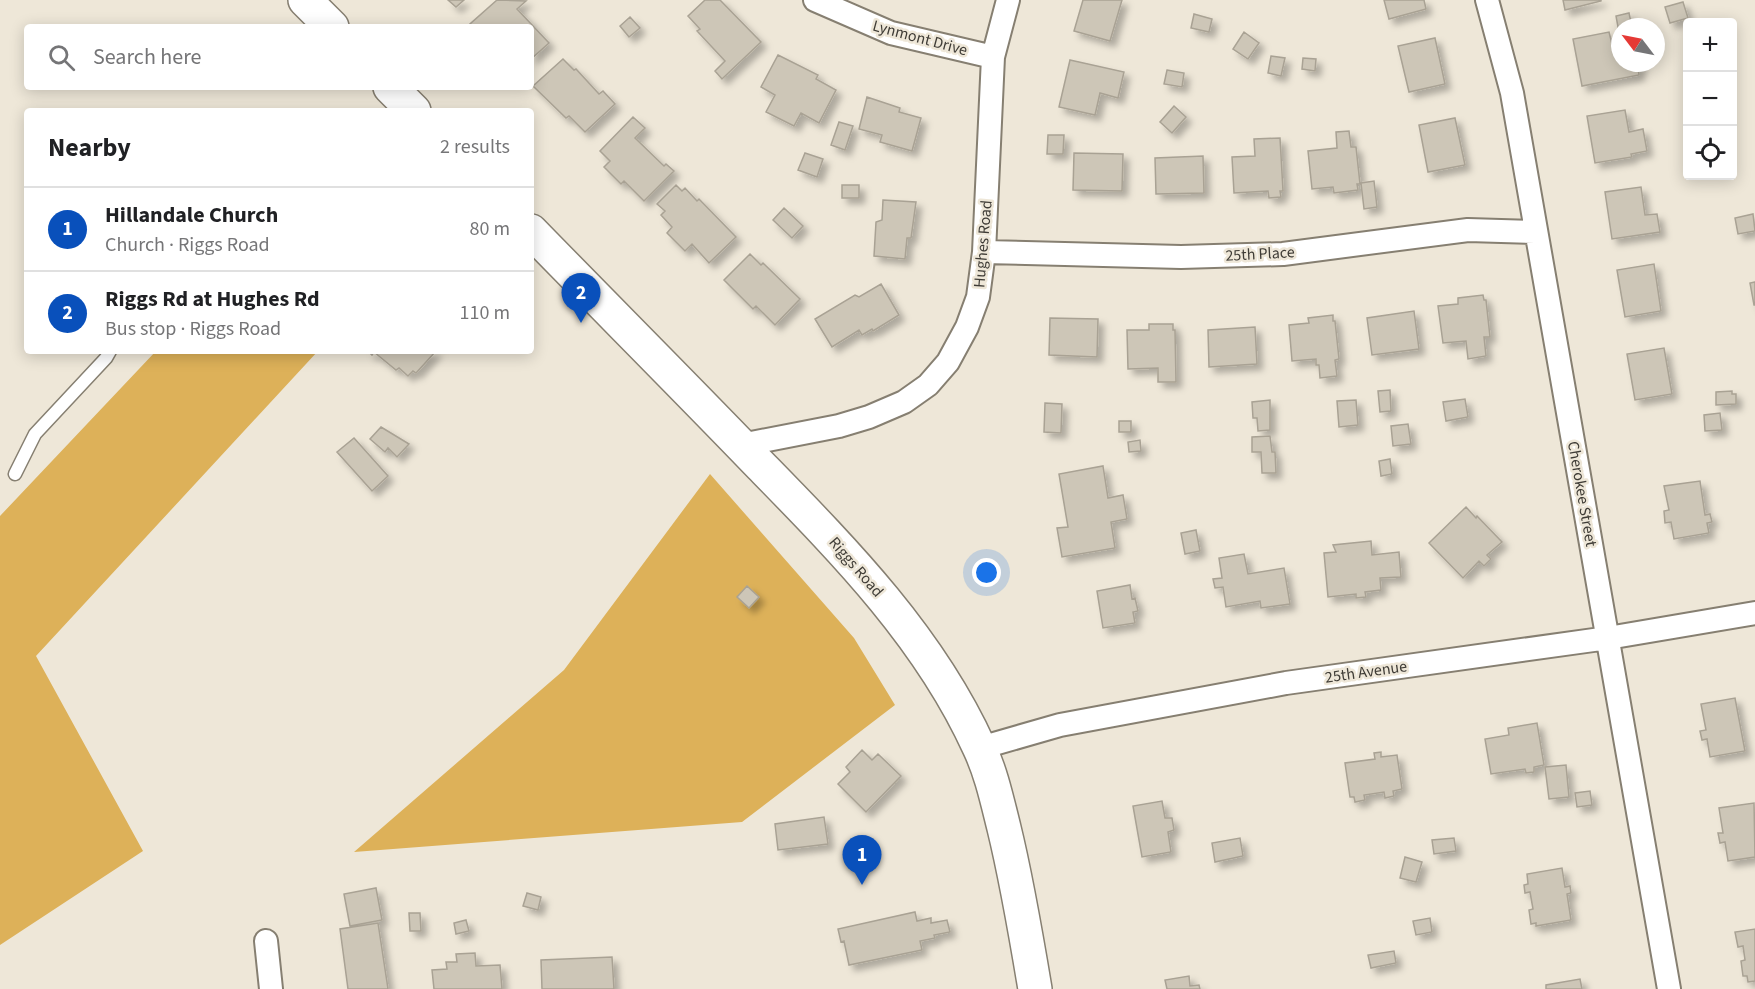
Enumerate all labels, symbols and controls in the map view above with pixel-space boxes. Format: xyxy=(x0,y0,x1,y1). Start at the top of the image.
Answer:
street label: Lynmont Drive xyxy=(870,15,970,61)
north arrow xyxy=(1611,18,1665,72)
map controls xyxy=(1683,18,1737,180)
button: + xyxy=(1683,18,1737,72)
search box xyxy=(24,24,534,90)
icon: search xyxy=(45,41,78,74)
text: Search here xyxy=(93,41,201,73)
button: − xyxy=(1683,72,1737,126)
button: locate xyxy=(1683,126,1737,180)
text: Nearby xyxy=(48,129,131,166)
text: 2 results xyxy=(440,133,510,161)
text: Hillandale Church xyxy=(105,199,278,231)
street label: Hughes Road xyxy=(968,199,998,289)
text: 1 xyxy=(62,215,73,243)
text: 80 m xyxy=(470,215,510,243)
text: Church · Riggs Road xyxy=(105,231,270,259)
street label: 25th Place xyxy=(1225,241,1295,267)
pin: 2 xyxy=(562,274,600,323)
text: Riggs Rd at Hughes Rd xyxy=(105,283,320,315)
text: 2 xyxy=(62,299,73,327)
text: 110 m xyxy=(460,299,510,327)
text: Bus stop · Riggs Road xyxy=(105,315,281,343)
street label: Cherokee Street xyxy=(1562,440,1602,549)
street label: Riggs Road xyxy=(824,532,888,602)
your location xyxy=(972,558,1001,587)
street label: 25th Avenue xyxy=(1324,655,1408,689)
pin: 1 xyxy=(842,836,882,885)

